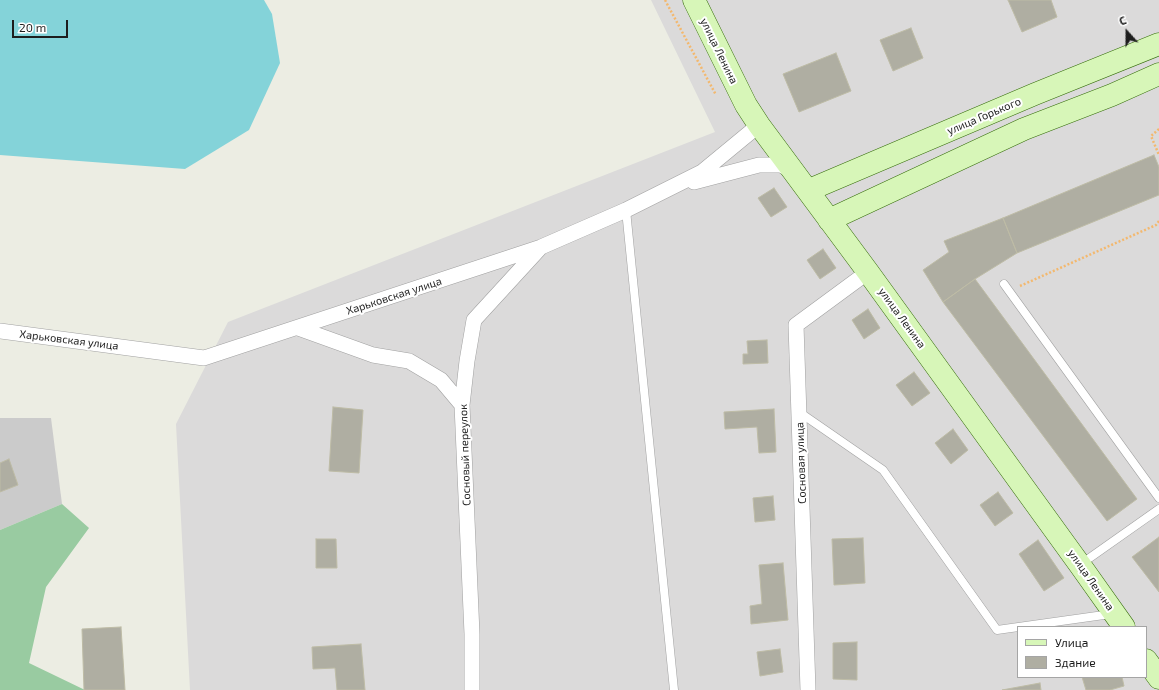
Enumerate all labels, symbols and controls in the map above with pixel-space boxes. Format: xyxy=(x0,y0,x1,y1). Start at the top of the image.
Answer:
scale bar xyxy=(14,12,70,38)
north arrow xyxy=(1107,12,1147,52)
text: С xyxy=(1117,13,1128,28)
street label: улица Ленина xyxy=(697,16,741,86)
text: 20 m xyxy=(19,20,46,34)
street label: улица Горького xyxy=(945,95,1023,137)
street label: Харьковская улица xyxy=(345,274,443,318)
street label: улица Ленина xyxy=(876,285,928,351)
street label: Харьковская улица xyxy=(19,327,119,353)
street label: Сосновый переулок xyxy=(457,404,473,506)
street label: Сосновая улица xyxy=(793,422,809,504)
street label: улица Ленина xyxy=(1065,547,1117,613)
legend xyxy=(1017,626,1147,678)
text: Улица xyxy=(1055,635,1088,649)
text: Здание xyxy=(1055,655,1096,669)

